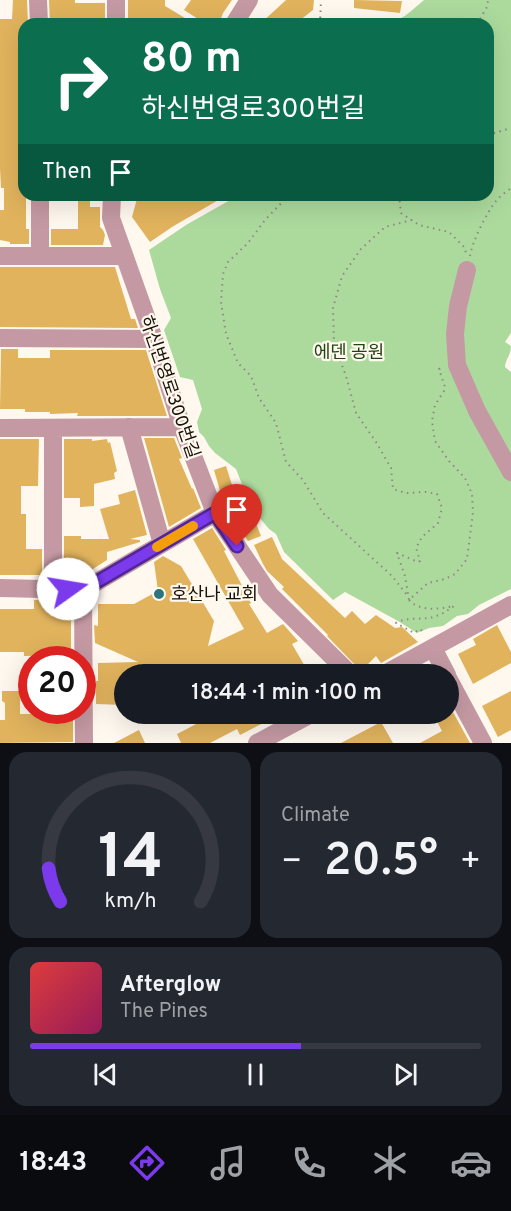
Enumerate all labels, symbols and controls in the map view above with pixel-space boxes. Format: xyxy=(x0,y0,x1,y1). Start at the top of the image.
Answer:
text: 80 m xyxy=(141,34,242,87)
icon: right xyxy=(42,42,120,120)
text: 하신번영로300번길 xyxy=(141,93,365,127)
icon: arrive xyxy=(104,156,137,189)
text: Then xyxy=(42,159,92,186)
street label: 하신번영로300번길 xyxy=(133,313,204,462)
park label: 에덴 공원 xyxy=(314,342,384,365)
pin xyxy=(211,484,262,546)
icon: arrive xyxy=(220,493,253,526)
position arrow xyxy=(36,557,100,621)
place label: 호산나 교회 xyxy=(171,584,258,607)
marker: 호산나 교회 xyxy=(152,587,166,601)
speed limit sign: 20 xyxy=(18,646,96,724)
text: 18:44 · 1 min · 100 m xyxy=(191,680,382,707)
text: Climate xyxy=(281,803,350,829)
text: 14 xyxy=(97,821,163,900)
text: 20.5° xyxy=(324,834,438,891)
text: − xyxy=(281,842,302,884)
text: + xyxy=(460,842,481,884)
text: km/h xyxy=(104,888,156,915)
text: Afterglow xyxy=(120,972,221,999)
text: The Pines xyxy=(120,999,208,1025)
icon: previous xyxy=(89,1058,122,1091)
icon: pause xyxy=(239,1058,272,1091)
icon: next xyxy=(389,1058,422,1091)
icon: directions xyxy=(126,1142,168,1184)
icon: music xyxy=(207,1142,249,1184)
icon: phone xyxy=(288,1142,330,1184)
icon: climate xyxy=(369,1142,411,1184)
icon: car xyxy=(450,1142,492,1184)
text: 18:43 xyxy=(19,1146,87,1180)

